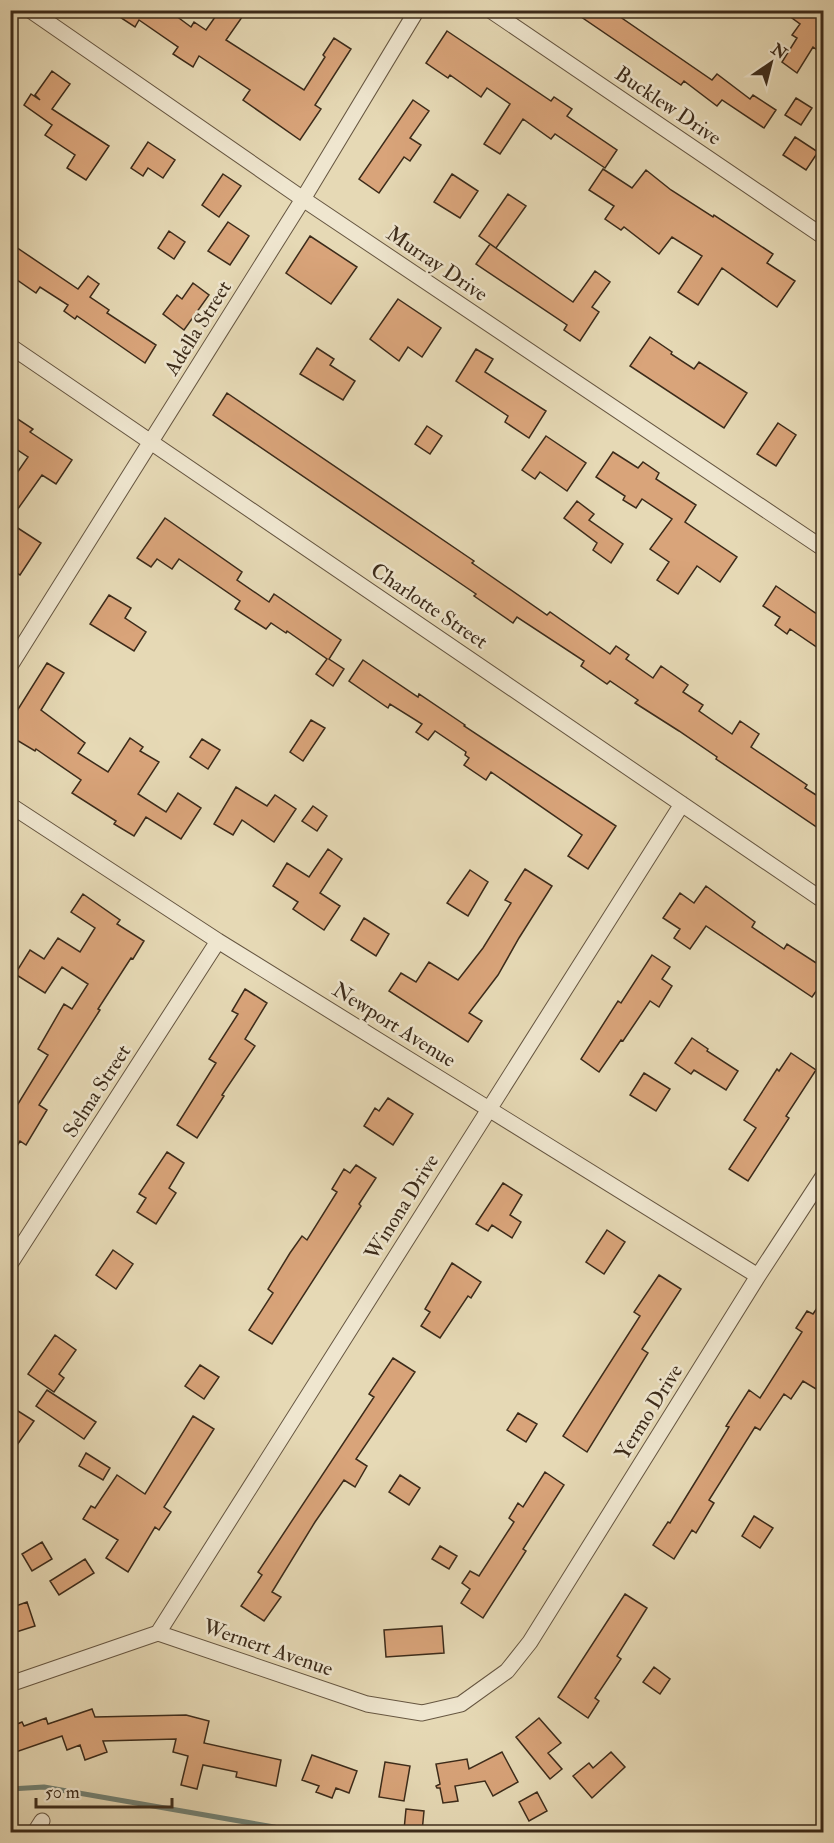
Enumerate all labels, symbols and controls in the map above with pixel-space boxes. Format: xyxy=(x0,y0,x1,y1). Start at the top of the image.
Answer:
north arrow xyxy=(741,33,801,93)
text: N xyxy=(767,39,791,64)
street label: Bucklew Drive xyxy=(610,61,727,152)
street label: Murray Drive xyxy=(381,220,493,308)
street label: Adella Street xyxy=(158,275,238,381)
street label: Charlotte Street xyxy=(365,557,493,655)
street label: Newport Avenue xyxy=(327,976,461,1074)
street label: Selma Street xyxy=(57,1039,137,1143)
street label: Winona Drive xyxy=(358,1149,445,1266)
street label: Yermo Drive xyxy=(609,1359,689,1465)
street label: Wernert Avenue xyxy=(199,1613,337,1683)
scale bar xyxy=(36,1771,172,1809)
text: 50 m xyxy=(45,1781,80,1804)

